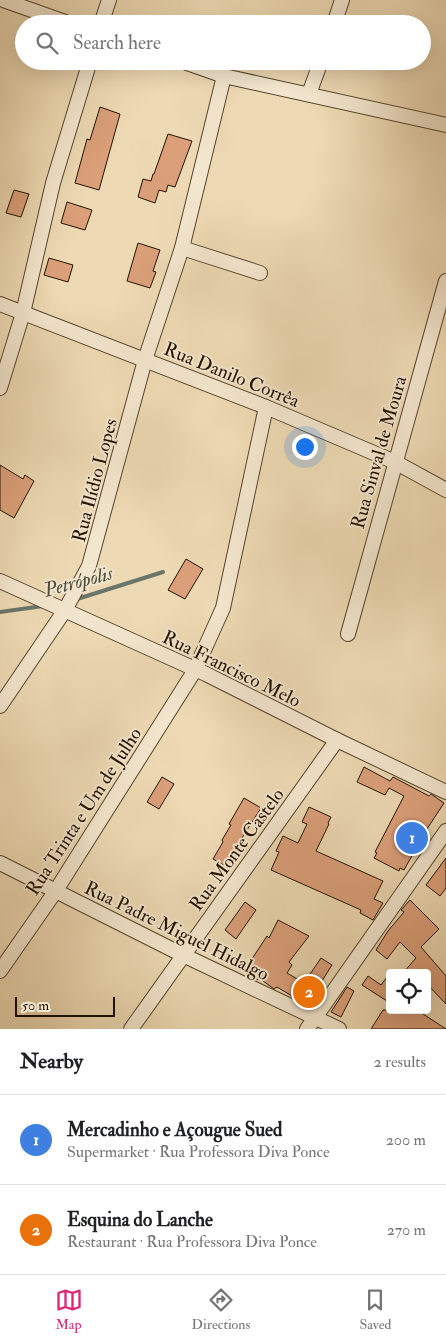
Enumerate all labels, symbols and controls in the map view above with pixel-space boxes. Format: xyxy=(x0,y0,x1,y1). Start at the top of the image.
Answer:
search box xyxy=(15,15,431,70)
icon: search xyxy=(33,29,61,57)
text: Search here xyxy=(73,31,161,55)
street label: Rua Danilo Corrêa xyxy=(160,337,303,413)
street label: Rua Sinval de Moura xyxy=(346,373,412,532)
street label: Rua Ilídio Lopes xyxy=(67,416,124,545)
your location xyxy=(292,434,318,460)
water label: Petrópolis xyxy=(40,560,116,603)
street label: Rua Francisco Melo xyxy=(158,625,305,713)
street label: Rua Trinta e Um de Julho xyxy=(21,723,147,900)
street label: Rua Monte Castelo xyxy=(184,783,289,916)
pin: 1 xyxy=(396,819,428,857)
street label: Rua Padre Miguel Hidalgo xyxy=(80,876,273,986)
map controls xyxy=(386,969,431,1014)
button: locate xyxy=(386,969,431,1014)
pin: 2 xyxy=(293,973,325,1011)
scale bar xyxy=(15,994,115,1017)
text: 50 m xyxy=(22,997,49,1014)
text: Nearby xyxy=(20,1048,83,1075)
text: 2 results xyxy=(373,1052,426,1072)
text: Mercadinho e Açougue Sued xyxy=(67,1118,282,1142)
text: 1 xyxy=(33,1130,39,1150)
text: 200 m xyxy=(386,1130,426,1150)
text: Supermarket · Rua Professora Diva Ponce xyxy=(67,1142,330,1162)
text: Esquina do Lanche xyxy=(67,1208,213,1232)
text: 2 xyxy=(32,1220,40,1240)
text: 270 m xyxy=(387,1220,426,1240)
text: Restaurant · Rua Professora Diva Ponce xyxy=(67,1232,317,1252)
tab: Map xyxy=(55,1286,83,1333)
tab: Directions xyxy=(192,1286,250,1333)
tab: Saved xyxy=(359,1286,391,1333)

